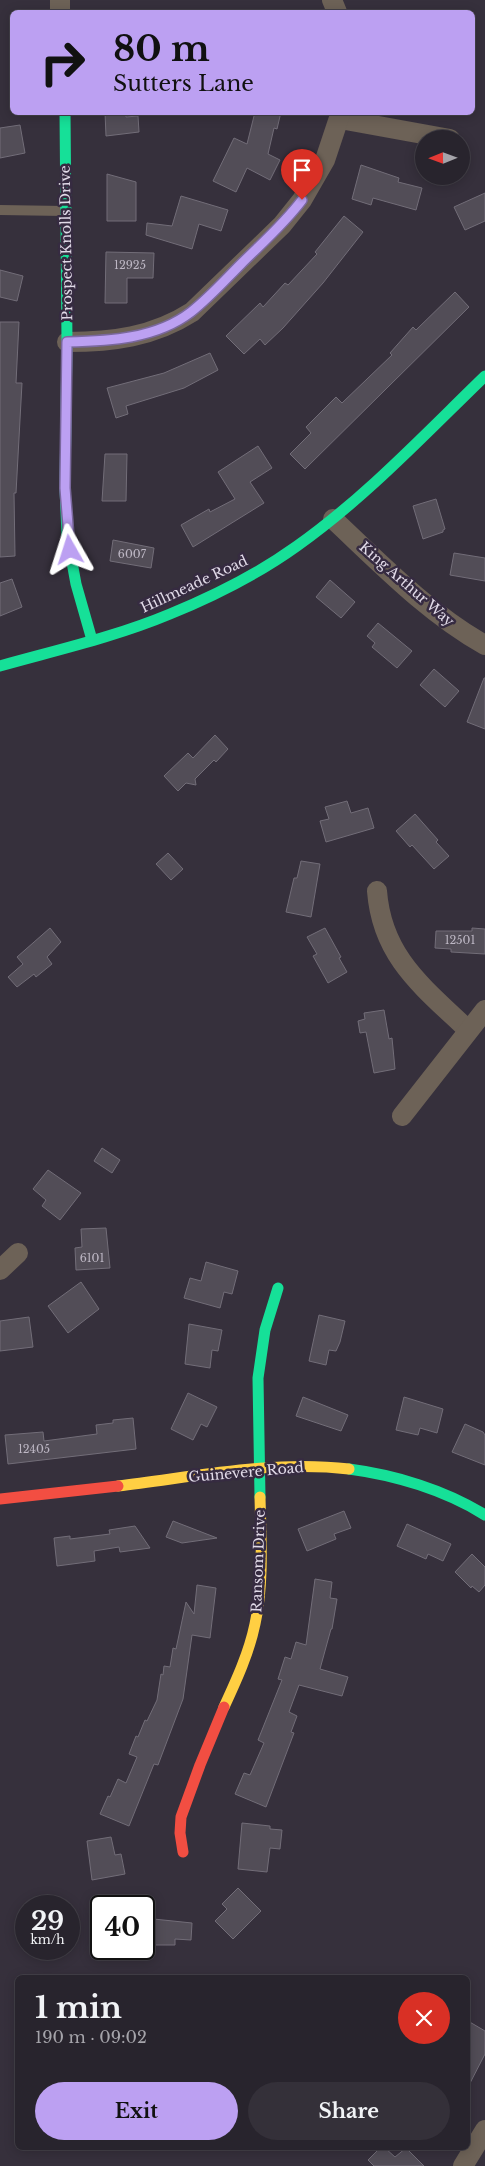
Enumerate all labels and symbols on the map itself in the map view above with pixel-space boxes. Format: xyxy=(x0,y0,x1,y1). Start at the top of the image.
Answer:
north arrow xyxy=(415,130,470,185)
pin xyxy=(281,149,323,200)
street label: Prospect Knolls Drive xyxy=(56,165,76,321)
house number: 12925 xyxy=(114,258,146,272)
position arrow xyxy=(43,523,95,575)
street label: King Arthur Way xyxy=(356,538,458,630)
house number: 6007 xyxy=(118,547,147,561)
street label: Hillmeade Road xyxy=(137,551,251,617)
house number: 12501 xyxy=(445,933,475,947)
house number: 6101 xyxy=(80,1251,104,1265)
house number: 12405 xyxy=(18,1442,50,1456)
street label: Guinevere Road xyxy=(187,1458,305,1486)
street label: Ransom Drive xyxy=(247,1509,269,1613)
speed limit sign: 40 xyxy=(90,1895,155,1960)

